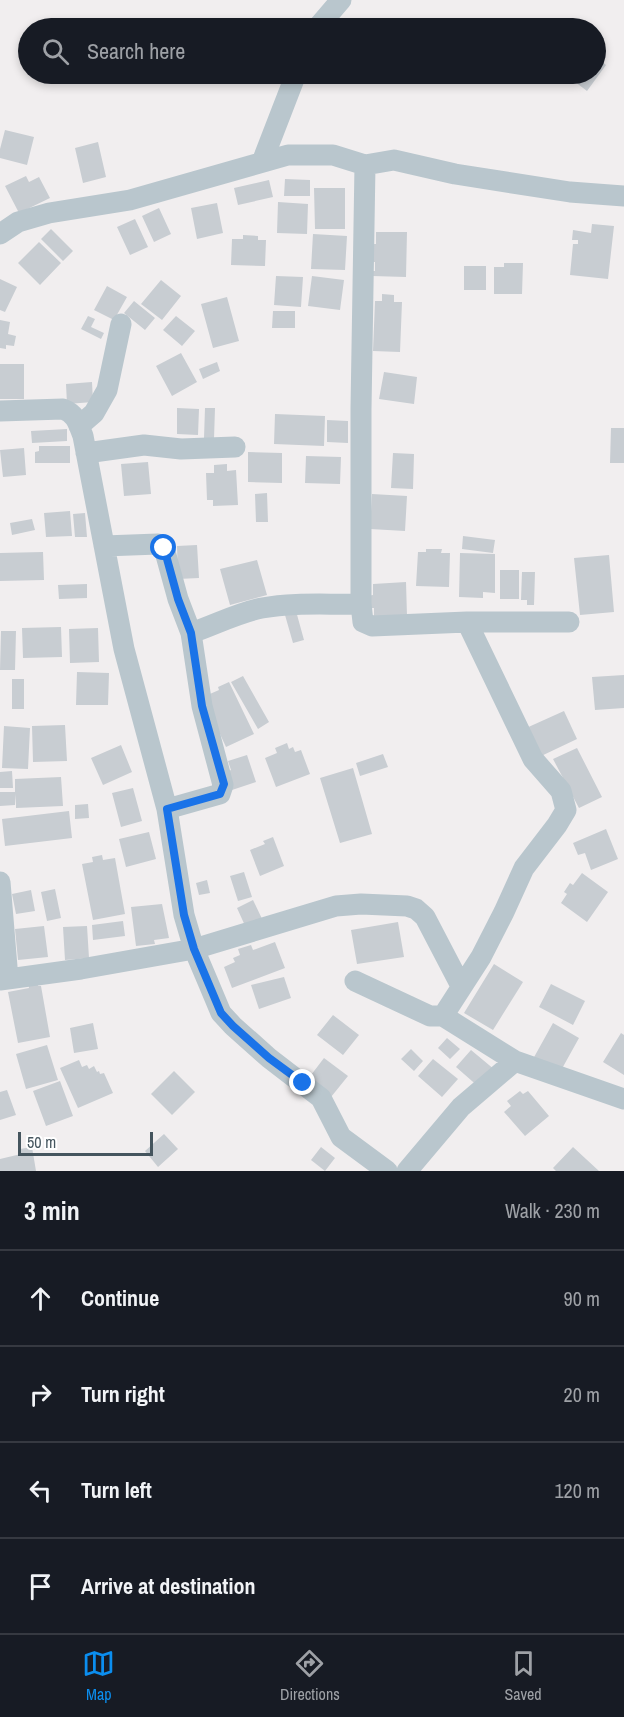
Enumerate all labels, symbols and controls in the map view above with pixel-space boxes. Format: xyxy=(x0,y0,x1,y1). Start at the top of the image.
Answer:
search box xyxy=(18,18,606,84)
icon: search xyxy=(39,35,72,68)
text: Search here xyxy=(87,36,185,66)
route start xyxy=(150,534,176,560)
route end xyxy=(289,1069,315,1095)
scale bar xyxy=(18,1129,153,1156)
text: 50 m xyxy=(27,1131,56,1153)
text: 3 min xyxy=(24,1193,80,1228)
text: Walk · 230 m xyxy=(505,1197,600,1224)
icon: ahead xyxy=(24,1282,57,1315)
text: Continue xyxy=(81,1283,159,1313)
text: 90 m xyxy=(564,1285,600,1312)
icon: right xyxy=(24,1378,57,1411)
text: Turn right xyxy=(81,1379,165,1409)
text: 20 m xyxy=(564,1381,600,1408)
icon: left xyxy=(24,1474,57,1507)
text: Turn left xyxy=(81,1475,152,1505)
text: 120 m xyxy=(554,1477,600,1504)
icon: arrive xyxy=(24,1570,57,1603)
text: Arrive at destination xyxy=(81,1571,255,1601)
tab: Map xyxy=(82,1647,115,1705)
tab: Directions xyxy=(280,1647,340,1705)
tab: Saved xyxy=(504,1647,542,1705)

